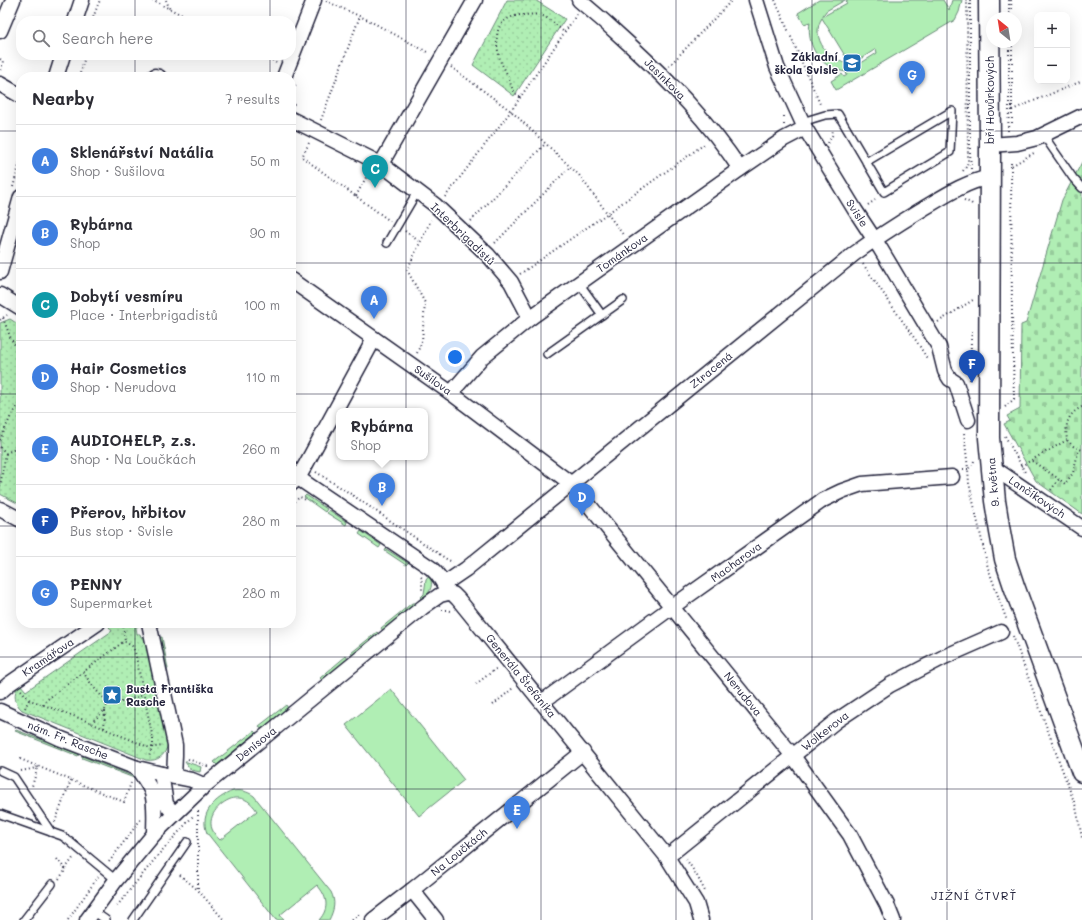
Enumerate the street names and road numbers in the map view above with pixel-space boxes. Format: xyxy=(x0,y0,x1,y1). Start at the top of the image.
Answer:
street label: Jasínkova xyxy=(641,55,689,103)
street label: bří Hovůrkových xyxy=(982,56,997,144)
street label: Svisle xyxy=(843,196,872,230)
street label: Interbrigadistů xyxy=(428,199,499,268)
street label: Tománkova xyxy=(593,229,650,276)
street label: Ztracená xyxy=(686,348,735,391)
street label: Sušilova xyxy=(411,361,455,398)
street label: 9. května xyxy=(983,457,1002,507)
street label: Lančíkových xyxy=(1006,472,1069,521)
street label: Macharova xyxy=(707,538,764,585)
street label: Generála Štefánika xyxy=(483,631,560,721)
street label: Kramářova xyxy=(19,634,77,679)
street label: Nerudova xyxy=(721,669,766,719)
street label: Wolkerova xyxy=(798,707,852,754)
street label: nám. Fr. Rasche xyxy=(26,717,111,763)
street label: Denisova xyxy=(232,722,279,765)
street label: Na Loučkách xyxy=(427,824,490,879)

